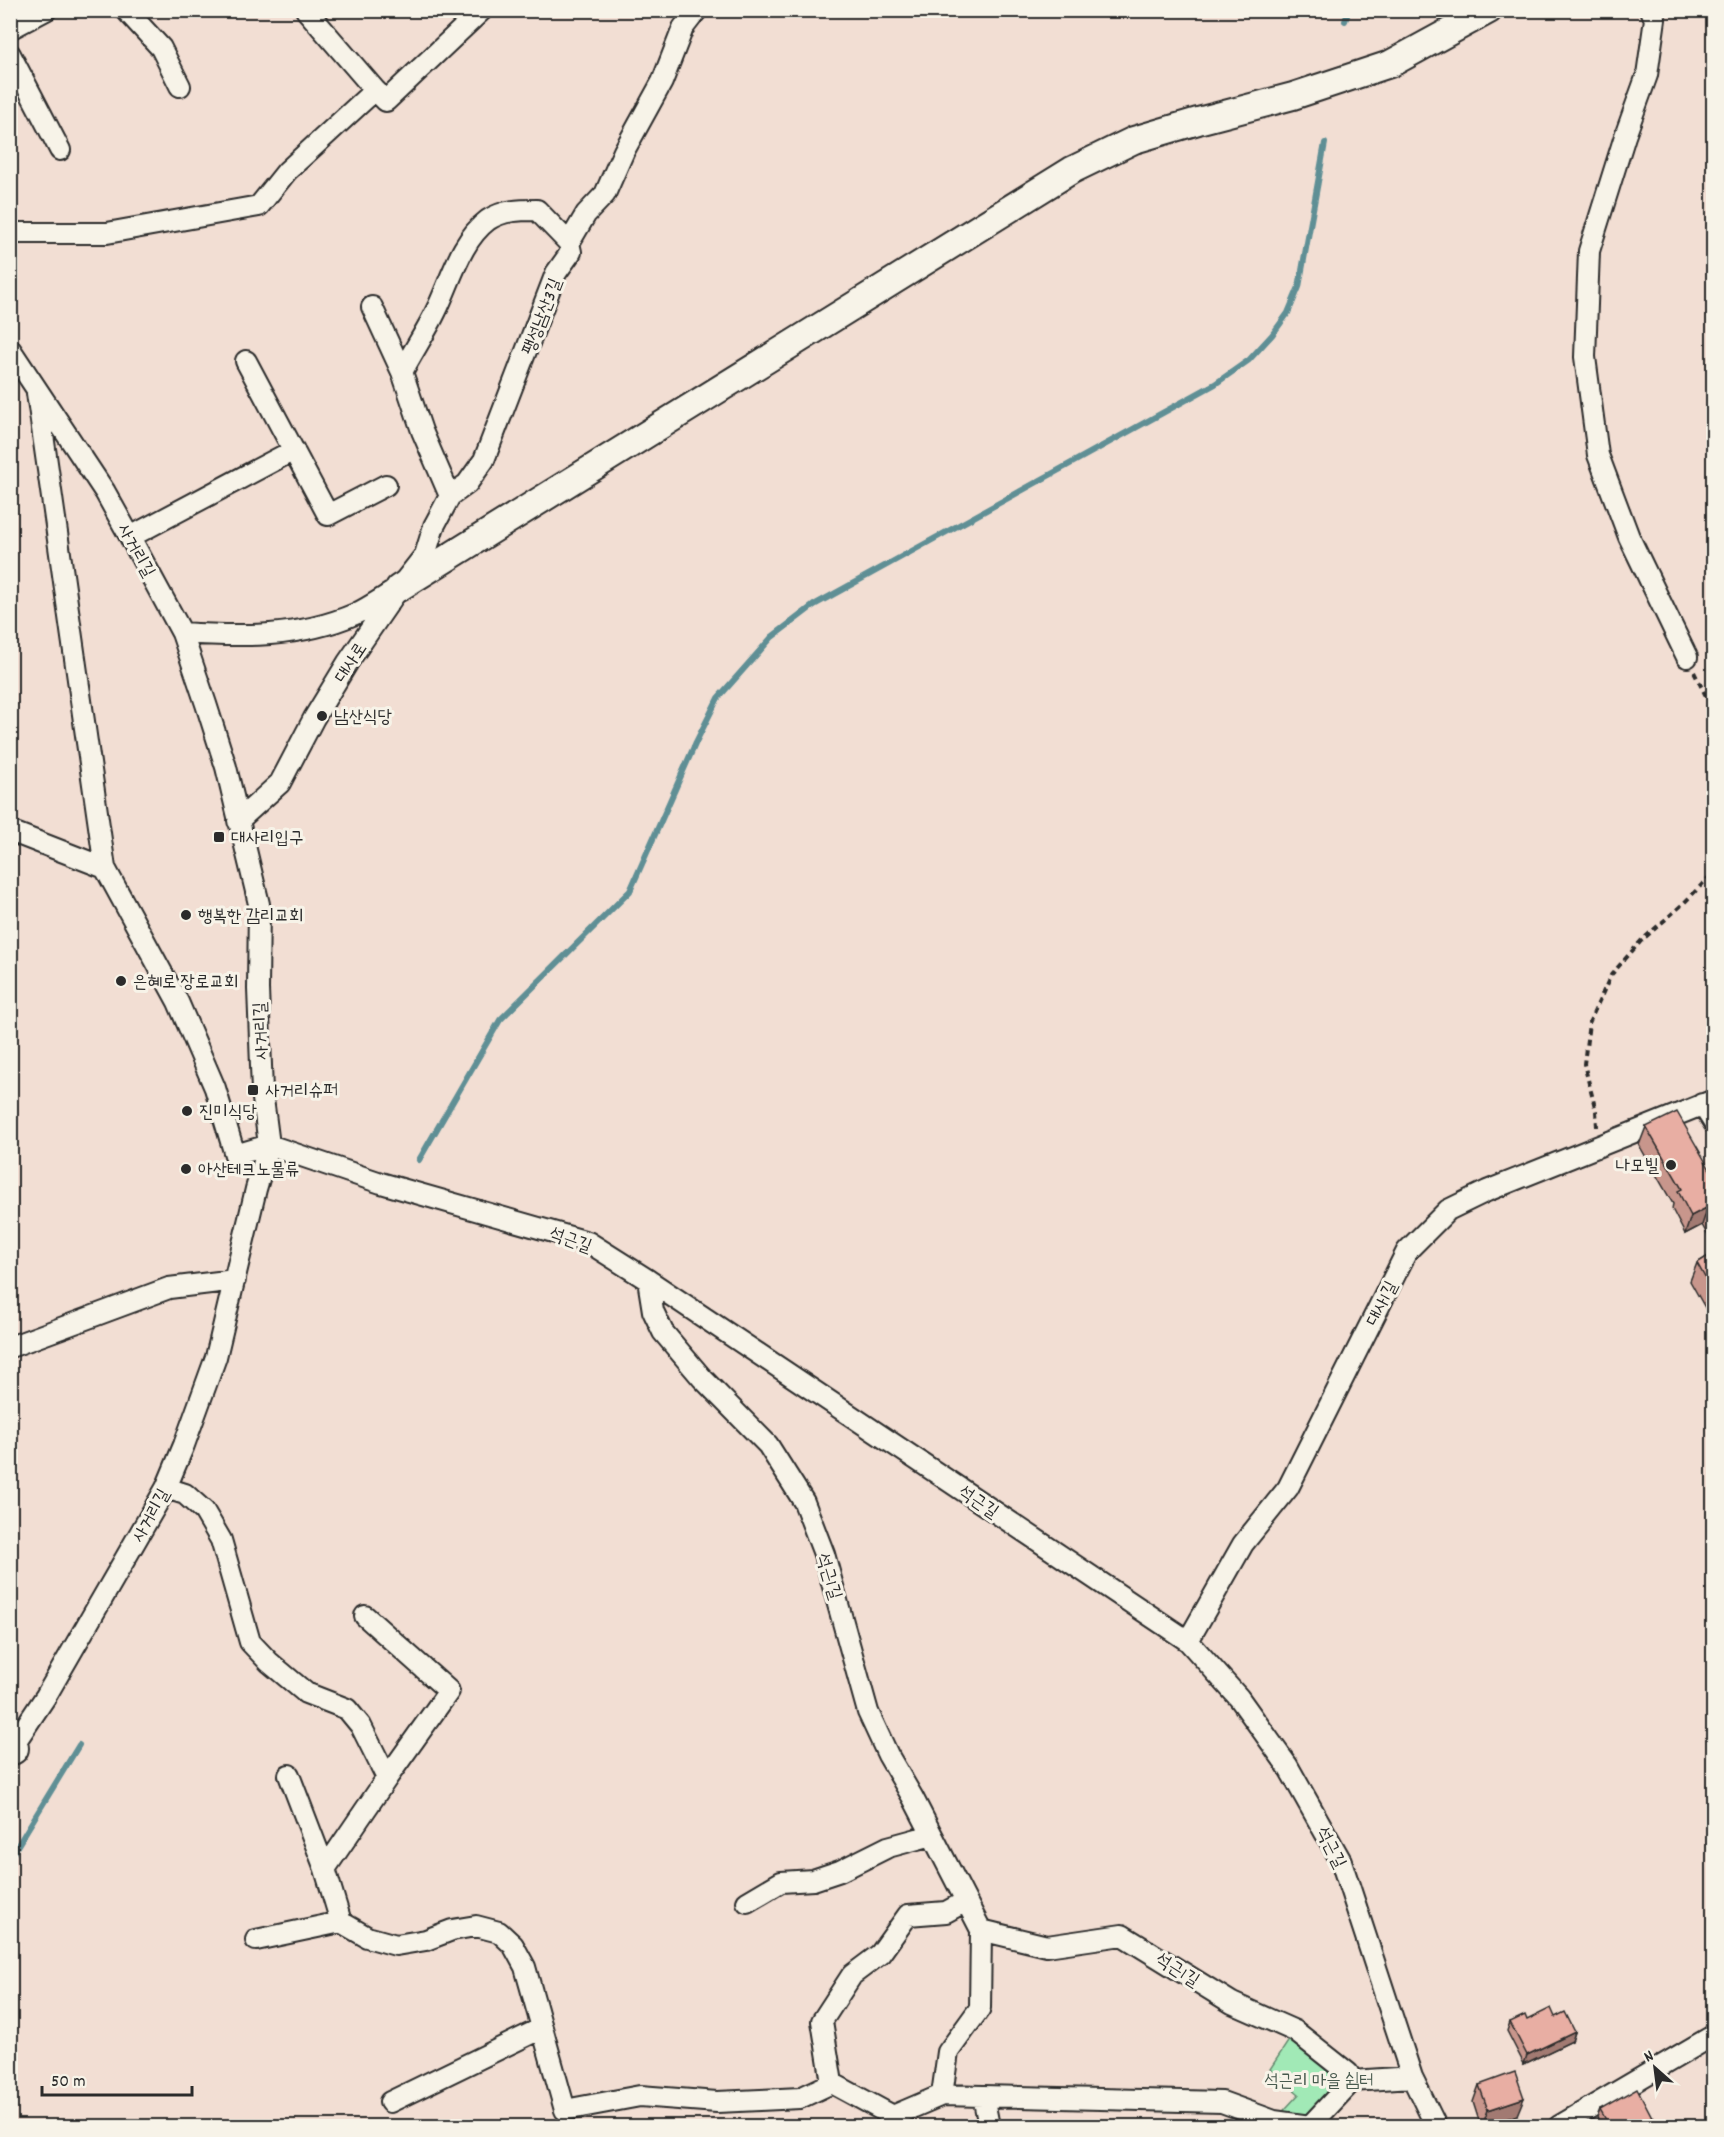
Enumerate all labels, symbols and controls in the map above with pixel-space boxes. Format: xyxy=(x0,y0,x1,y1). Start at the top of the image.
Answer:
street label: 팽성남산3길 xyxy=(517,274,570,359)
street label: 사거리길 xyxy=(110,520,160,583)
street label: 대사로 xyxy=(330,638,374,688)
place label: 남산식당 xyxy=(334,706,392,731)
marker: 남산식당 xyxy=(315,709,329,723)
place label: 대사리입구 xyxy=(231,827,303,852)
marker: 대사리입구 xyxy=(212,830,226,844)
place label: 행복한 감리교회 xyxy=(198,905,304,930)
marker: 행복한 감리교회 xyxy=(179,908,193,922)
place label: 은혜로 장로교회 xyxy=(133,971,239,996)
marker: 은혜로 장로교회 xyxy=(114,974,128,988)
street label: 사거리길 xyxy=(249,1001,276,1060)
place label: 사거리슈퍼 xyxy=(265,1080,337,1105)
marker: 사거리슈퍼 xyxy=(246,1083,260,1097)
place label: 진미식당 xyxy=(199,1101,257,1126)
marker: 진미식당 xyxy=(180,1104,194,1118)
place label: 나모빌 xyxy=(1616,1155,1660,1180)
marker: 나모빌 xyxy=(1664,1158,1678,1172)
place label: 아산테크노물류 xyxy=(198,1159,299,1184)
marker: 아산테크노물류 xyxy=(179,1162,193,1176)
street label: 석근길 xyxy=(545,1222,595,1261)
street label: 대사1길 xyxy=(1361,1277,1405,1331)
street label: 석근길 xyxy=(953,1481,1003,1526)
street label: 사거리길 xyxy=(127,1484,177,1548)
street label: 석근1길 xyxy=(809,1550,847,1604)
street label: 석근길 xyxy=(1309,1823,1351,1874)
street label: 석근1길 xyxy=(1150,1948,1204,1995)
north arrow xyxy=(1625,2038,1685,2098)
text: N xyxy=(1640,2045,1658,2069)
scale bar xyxy=(42,2059,192,2097)
text: 50 m xyxy=(51,2070,86,2095)
park label: 석근리 마을 쉼터 xyxy=(1264,2070,1374,2095)

